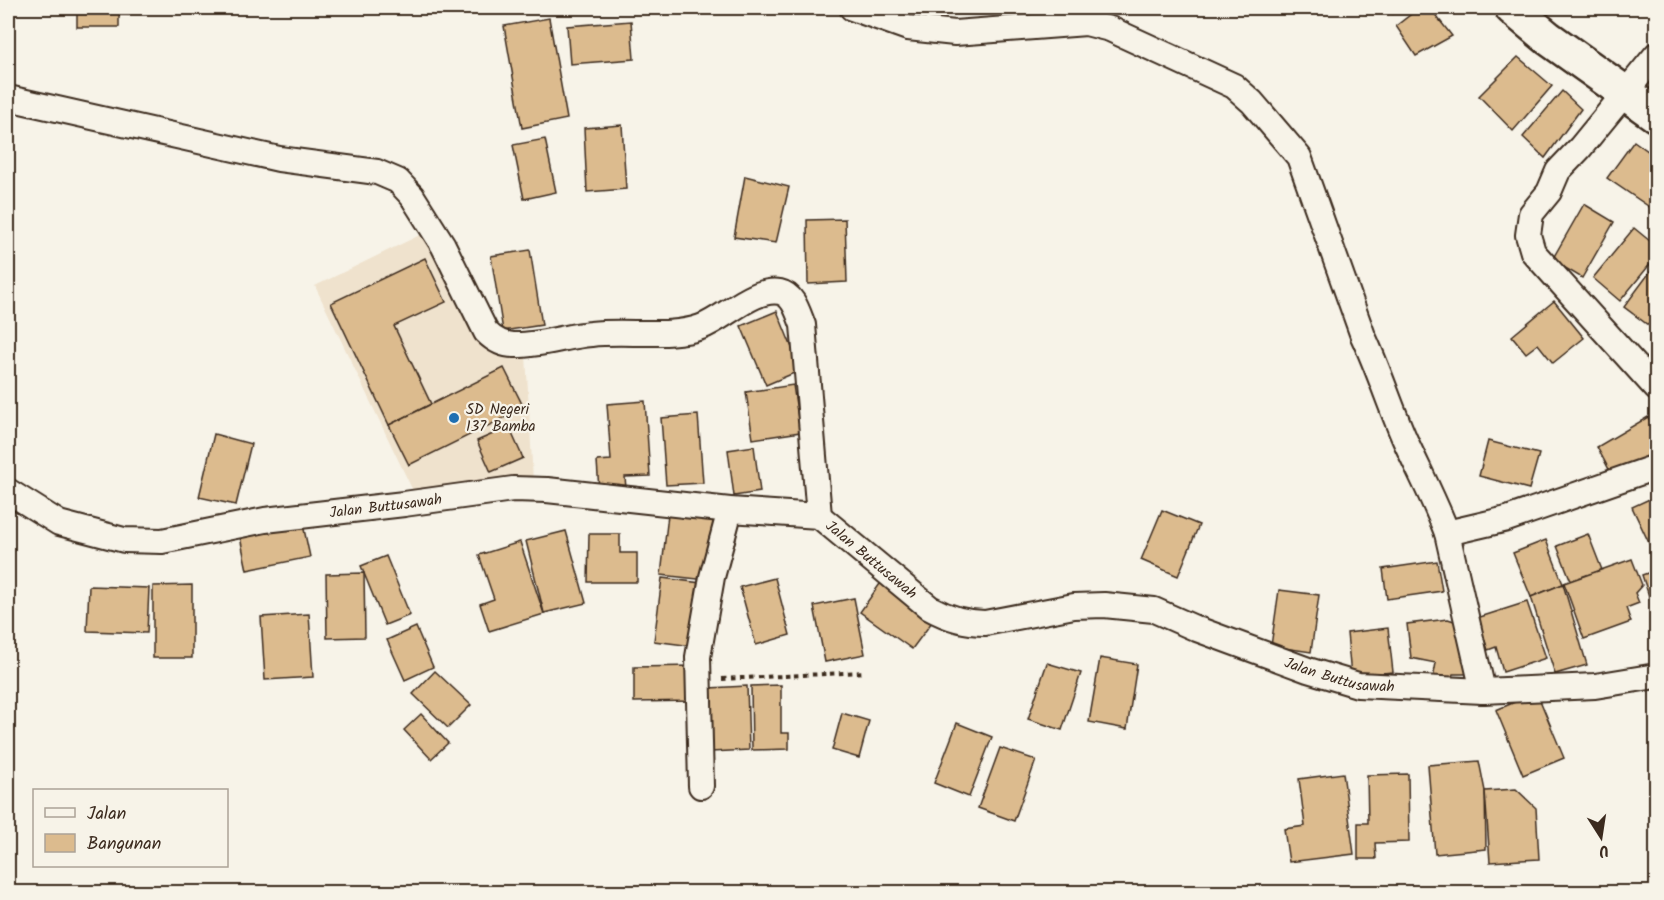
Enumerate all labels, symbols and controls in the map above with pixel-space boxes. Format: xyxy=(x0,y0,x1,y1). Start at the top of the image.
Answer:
place label: SD Negeri 137 Bamba xyxy=(466,398,536,439)
marker: SD Negeri 137 Bamba xyxy=(447,411,461,425)
street label: Jalan Buttusawah xyxy=(328,488,444,525)
street label: Jalan Buttusawah xyxy=(820,515,922,606)
street label: Jalan Buttusawah xyxy=(1281,651,1395,700)
legend xyxy=(33,789,228,867)
text: Jalan xyxy=(87,800,126,829)
north arrow xyxy=(1571,807,1631,867)
text: Bangunan xyxy=(87,830,161,859)
text: U xyxy=(1596,837,1611,864)

